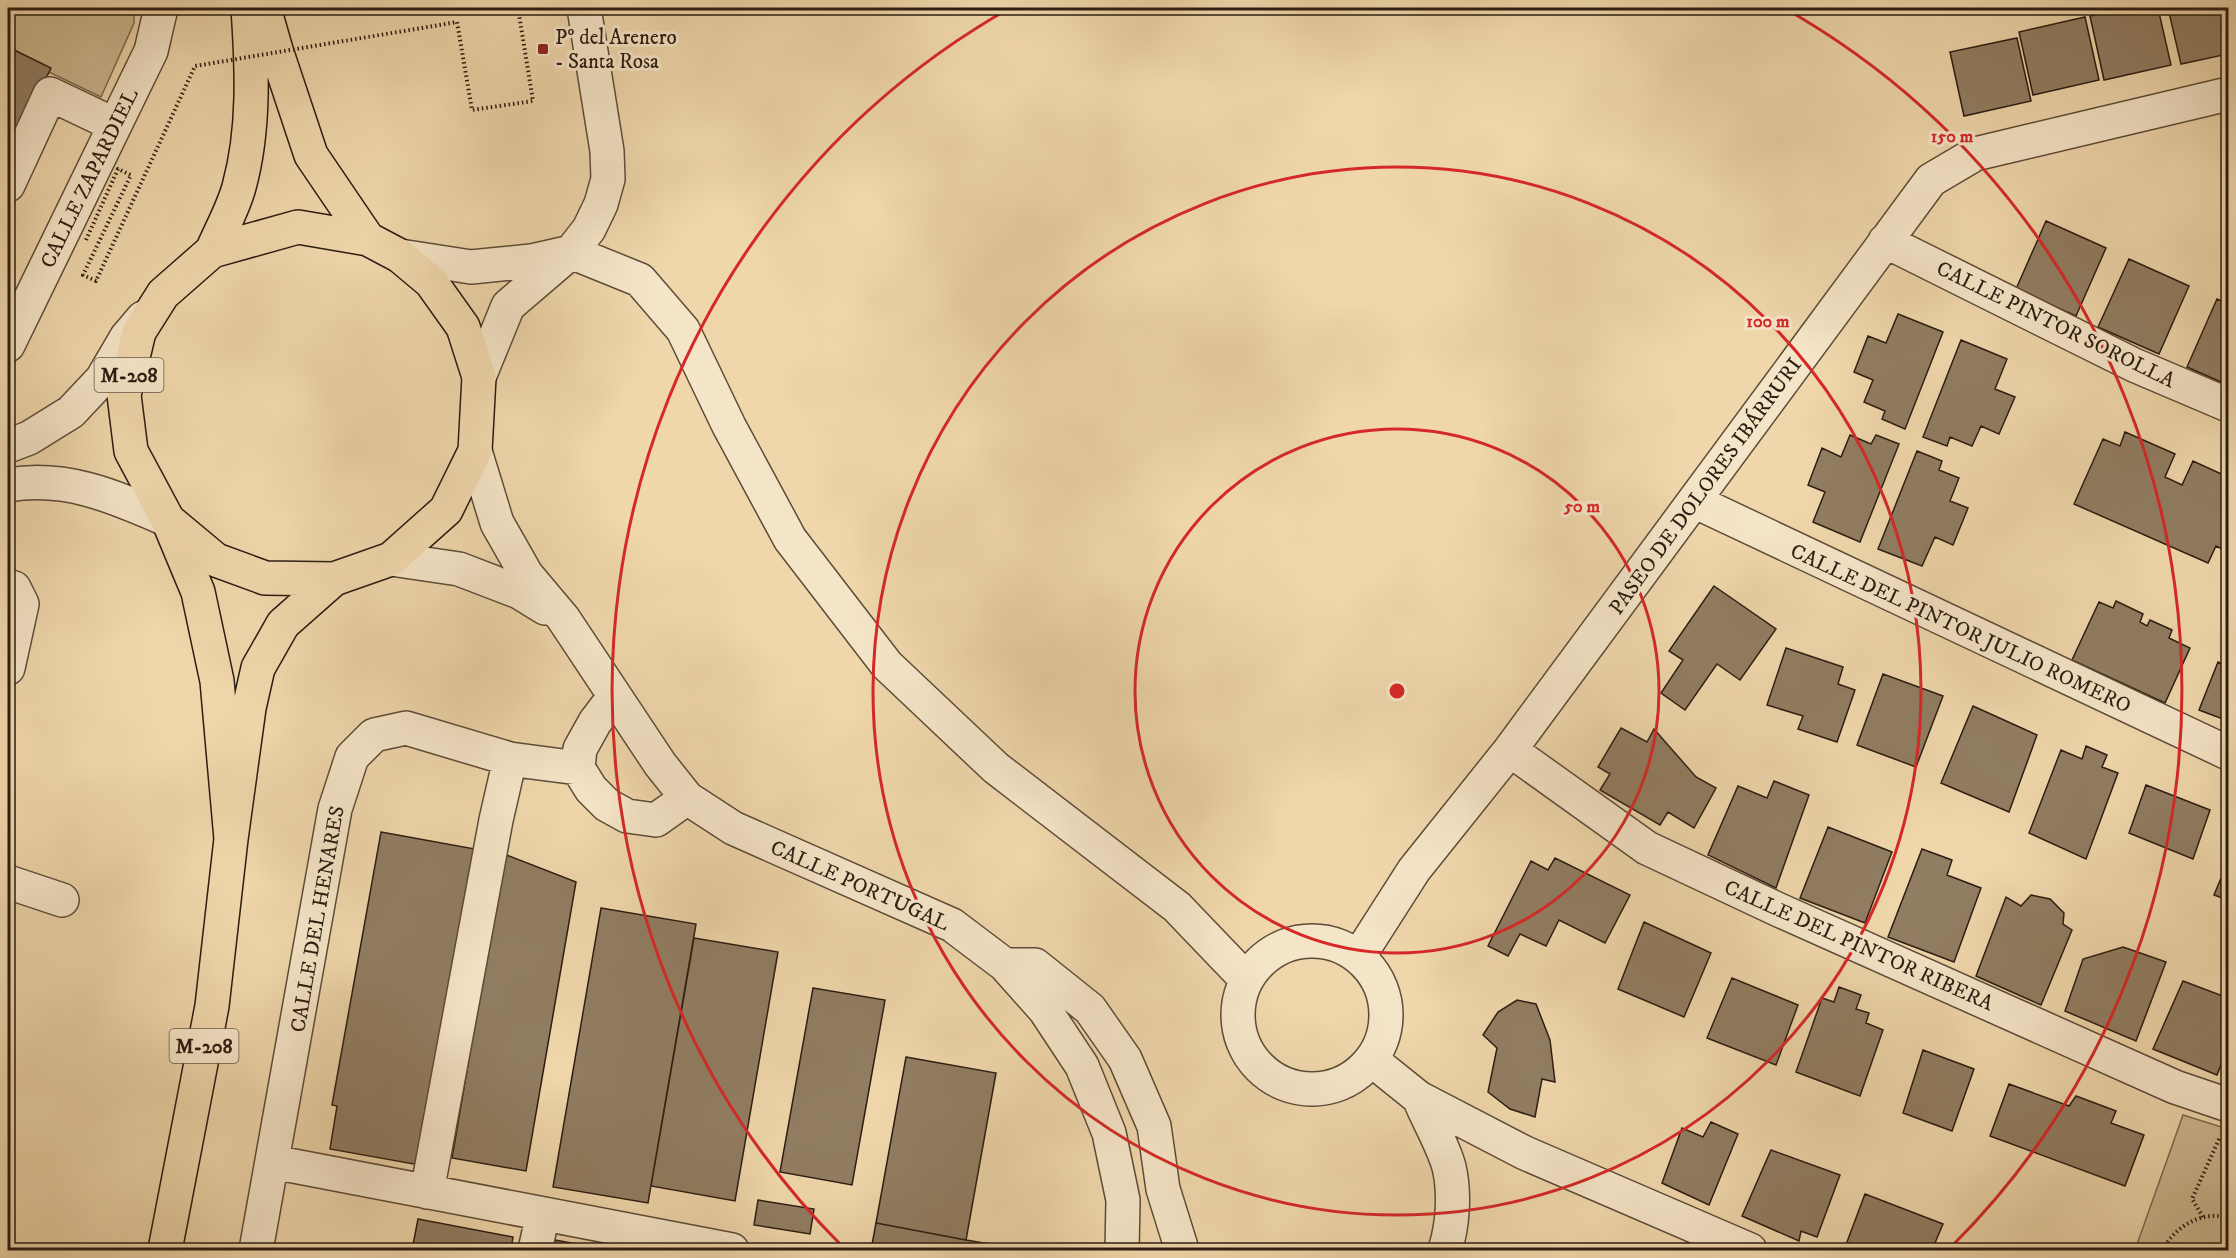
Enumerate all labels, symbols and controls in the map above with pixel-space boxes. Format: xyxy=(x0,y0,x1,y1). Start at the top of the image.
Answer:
place label: Pº del Arenero - Santa Rosa xyxy=(555,25,677,75)
marker: Pº del Arenero - Santa Rosa xyxy=(536,42,550,56)
street label: CALLE ZAPARDIEL xyxy=(35,84,145,273)
text: 150 m xyxy=(1931,126,1974,148)
street label: CALLE PINTOR SOROLLA xyxy=(1932,256,2180,394)
text: 100 m xyxy=(1746,311,1790,333)
street label: PASEO DE DOLORES IBÁRRURI xyxy=(1602,352,1808,620)
road number: M-208 xyxy=(94,358,164,392)
text: 50 m xyxy=(1563,496,1600,518)
street label: CALLE DEL PINTOR JULIO ROMERO xyxy=(1786,538,2135,719)
centre of rings xyxy=(1387,681,1407,701)
street label: CALLE DEL HENARES xyxy=(285,804,351,1034)
street label: CALLE PORTUGAL xyxy=(766,835,953,937)
street label: CALLE DEL PINTOR RIBERA xyxy=(1720,875,1998,1017)
road number: M-208 xyxy=(170,1029,238,1063)

